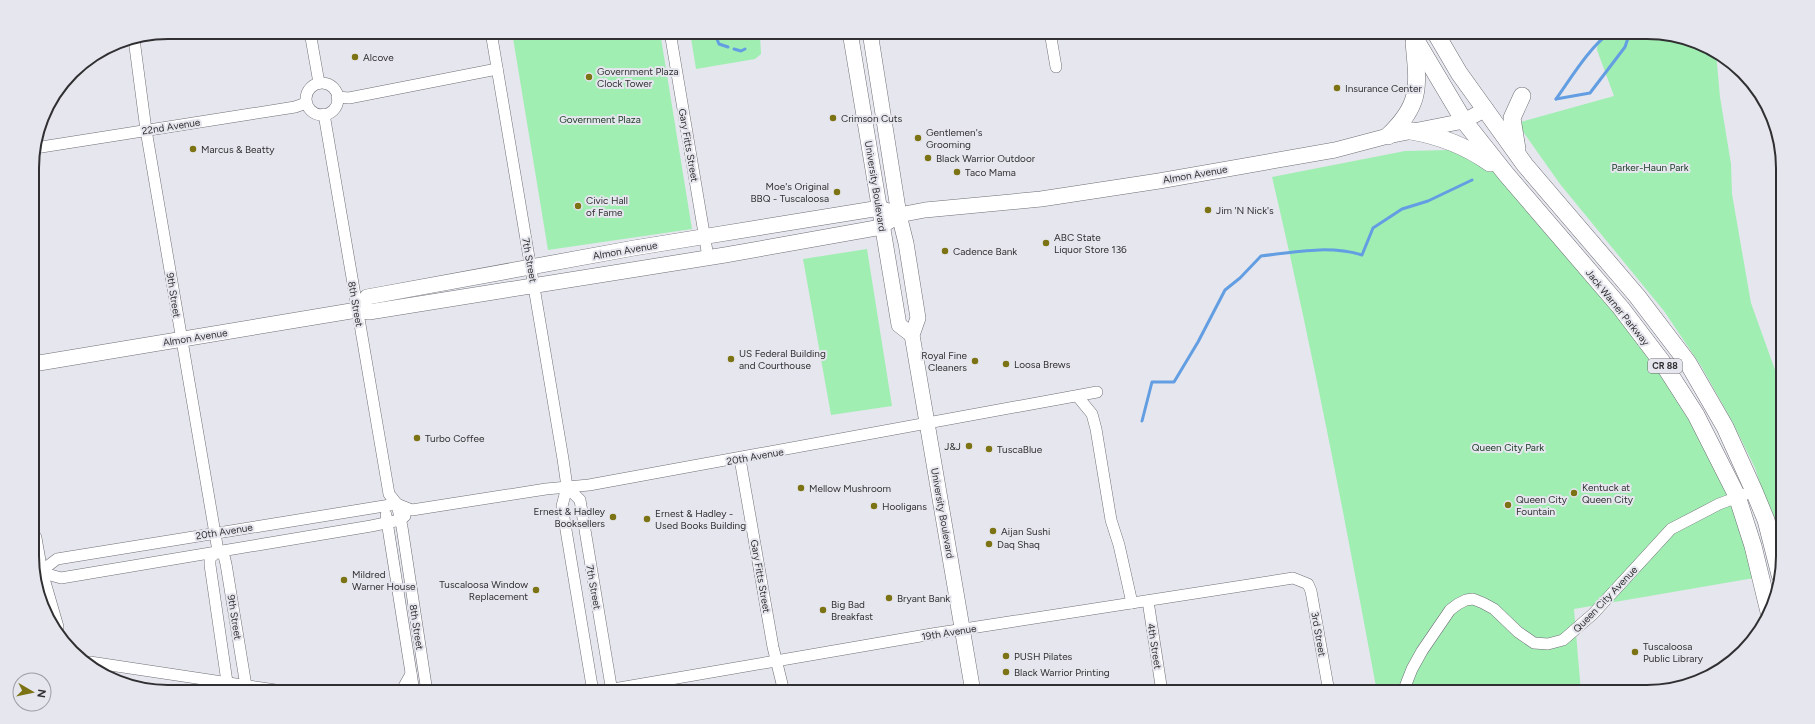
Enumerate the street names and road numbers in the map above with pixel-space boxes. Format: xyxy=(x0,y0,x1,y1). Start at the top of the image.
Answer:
street label: Gary Fitts Street xyxy=(676,107,701,183)
street label: 22nd Avenue xyxy=(141,115,202,138)
street label: University Boulevard xyxy=(862,140,889,233)
street label: Almon Avenue xyxy=(1162,162,1229,187)
street label: 7th Street xyxy=(519,237,540,284)
street label: Almon Avenue xyxy=(592,238,659,263)
street label: Jack Warner Parkway xyxy=(1583,266,1653,349)
street label: 9th Street xyxy=(164,272,184,319)
street label: 8th Street xyxy=(345,280,366,328)
street label: Almon Avenue xyxy=(162,326,229,349)
road number: CR 88 xyxy=(1648,359,1682,373)
street label: 20th Avenue xyxy=(726,445,785,468)
street label: University Boulevard xyxy=(928,467,957,560)
street label: 20th Avenue xyxy=(195,520,254,542)
street label: Gary Fitts Street xyxy=(748,538,773,614)
street label: Queen City Avenue xyxy=(1570,563,1641,635)
street label: 7th Street xyxy=(583,564,604,611)
street label: 9th Street xyxy=(225,594,245,641)
street label: 8th Street xyxy=(406,603,427,651)
street label: 3rd Street xyxy=(1308,611,1329,658)
street label: 19th Avenue xyxy=(921,622,978,643)
street label: 4th Street xyxy=(1144,622,1165,670)

